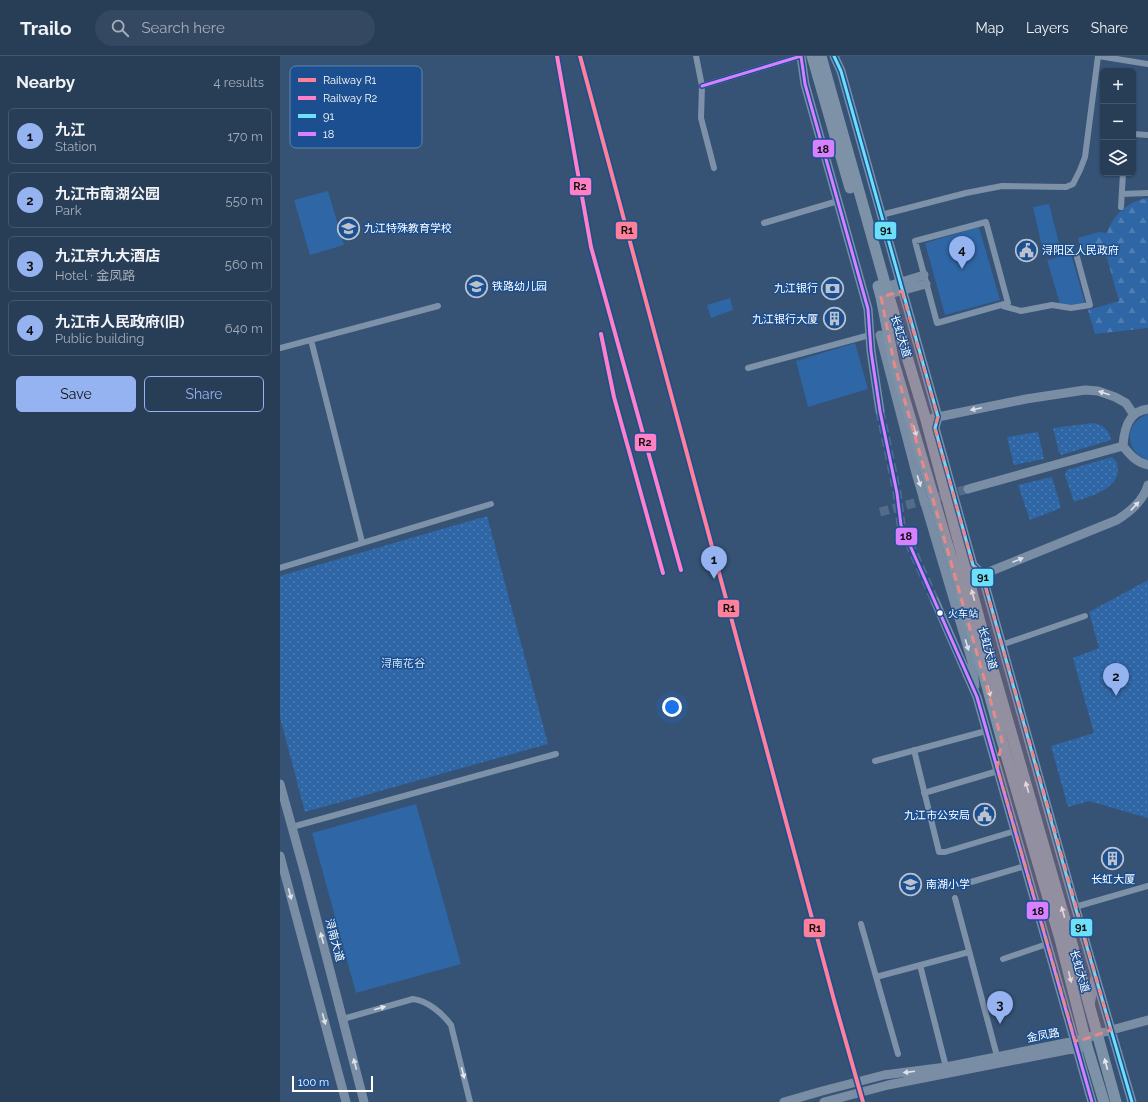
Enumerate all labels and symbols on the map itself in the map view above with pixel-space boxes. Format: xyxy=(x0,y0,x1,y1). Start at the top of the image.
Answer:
legend xyxy=(290,66,422,148)
text: Railway R1 xyxy=(323,74,377,87)
text: Railway R2 xyxy=(323,92,378,105)
text: 91 xyxy=(323,110,334,123)
text: 18 xyxy=(323,128,334,141)
line badge: 18 xyxy=(812,139,835,158)
text: 18 xyxy=(817,143,829,156)
line badge: R2 xyxy=(569,177,592,196)
text: R2 xyxy=(573,180,587,193)
school or university icon: 九江特殊教育学校 xyxy=(335,215,361,241)
line badge: R1 xyxy=(615,221,638,240)
line badge: 91 xyxy=(874,221,897,240)
place label: 九江特殊教育学校 xyxy=(364,222,452,235)
text: R1 xyxy=(621,224,634,237)
text: 91 xyxy=(880,224,893,237)
pin: 4 xyxy=(949,236,975,269)
public building icon: 浔阳区人民政府 xyxy=(1014,237,1040,263)
place label: 浔阳区人民政府 xyxy=(1042,244,1119,257)
school or university icon: 铁路幼儿园 xyxy=(464,273,490,299)
bank icon: 九江银行 xyxy=(820,275,846,301)
place label: 铁路幼儿园 xyxy=(492,280,547,293)
place label: 九江银行 xyxy=(774,282,818,295)
building icon: 九江银行大厦 xyxy=(821,306,847,332)
place label: 九江银行大厦 xyxy=(752,313,818,326)
street label: 长虹大道 xyxy=(888,313,913,359)
one-way arrow xyxy=(1097,390,1109,396)
one-way arrow xyxy=(970,406,982,412)
one-way arrow xyxy=(912,425,918,437)
line badge: R2 xyxy=(634,433,657,452)
text: R2 xyxy=(638,436,652,449)
one-way arrow xyxy=(916,475,922,487)
one-way arrow xyxy=(1131,501,1140,511)
line badge: 18 xyxy=(895,527,918,546)
text: 18 xyxy=(900,530,912,543)
pin: 1 xyxy=(701,546,727,579)
one-way arrow xyxy=(1013,557,1024,563)
line badge: 91 xyxy=(971,568,994,587)
text: 91 xyxy=(977,571,990,584)
one-way arrow xyxy=(970,589,976,601)
line badge: R1 xyxy=(717,599,740,618)
text: R1 xyxy=(723,602,736,615)
marker: 火车站 xyxy=(935,608,945,618)
place label: 火车站 xyxy=(948,608,978,619)
street label: 长虹大道 xyxy=(976,625,999,671)
one-way arrow xyxy=(964,640,970,652)
park label: 浔南花谷 xyxy=(381,657,425,670)
pin: 2 xyxy=(1103,663,1129,696)
one-way arrow xyxy=(986,684,992,697)
your location xyxy=(662,697,682,717)
one-way arrow xyxy=(1024,781,1030,793)
public building icon: 九江市公安局 xyxy=(972,802,998,828)
place label: 九江市公安局 xyxy=(904,809,970,822)
building icon: 长虹大厦 xyxy=(1100,846,1126,872)
school or university icon: 南湖小学 xyxy=(897,871,923,897)
place label: 长虹大厦 xyxy=(1091,873,1135,886)
place label: 南湖小学 xyxy=(926,878,970,891)
one-way arrow xyxy=(287,888,293,900)
line badge: 18 xyxy=(1026,901,1049,920)
text: 18 xyxy=(1032,905,1044,918)
one-way arrow xyxy=(1060,906,1066,918)
street label: 浔南大道 xyxy=(323,917,346,963)
line badge: R1 xyxy=(803,918,826,938)
line badge: 91 xyxy=(1070,918,1093,937)
text: 91 xyxy=(1075,921,1088,934)
text: R1 xyxy=(809,922,822,935)
one-way arrow xyxy=(319,932,325,944)
street label: 长虹大道 xyxy=(1067,948,1092,994)
one-way arrow xyxy=(1067,972,1073,984)
pin: 3 xyxy=(987,991,1013,1024)
one-way arrow xyxy=(374,1005,387,1011)
one-way arrow xyxy=(321,1013,327,1025)
street label: 金凤路 xyxy=(1026,1026,1061,1045)
one-way arrow xyxy=(351,1058,357,1070)
one-way arrow xyxy=(1102,1058,1108,1071)
one-way arrow xyxy=(460,1067,466,1079)
one-way arrow xyxy=(902,1069,915,1075)
scale bar xyxy=(292,1074,373,1093)

